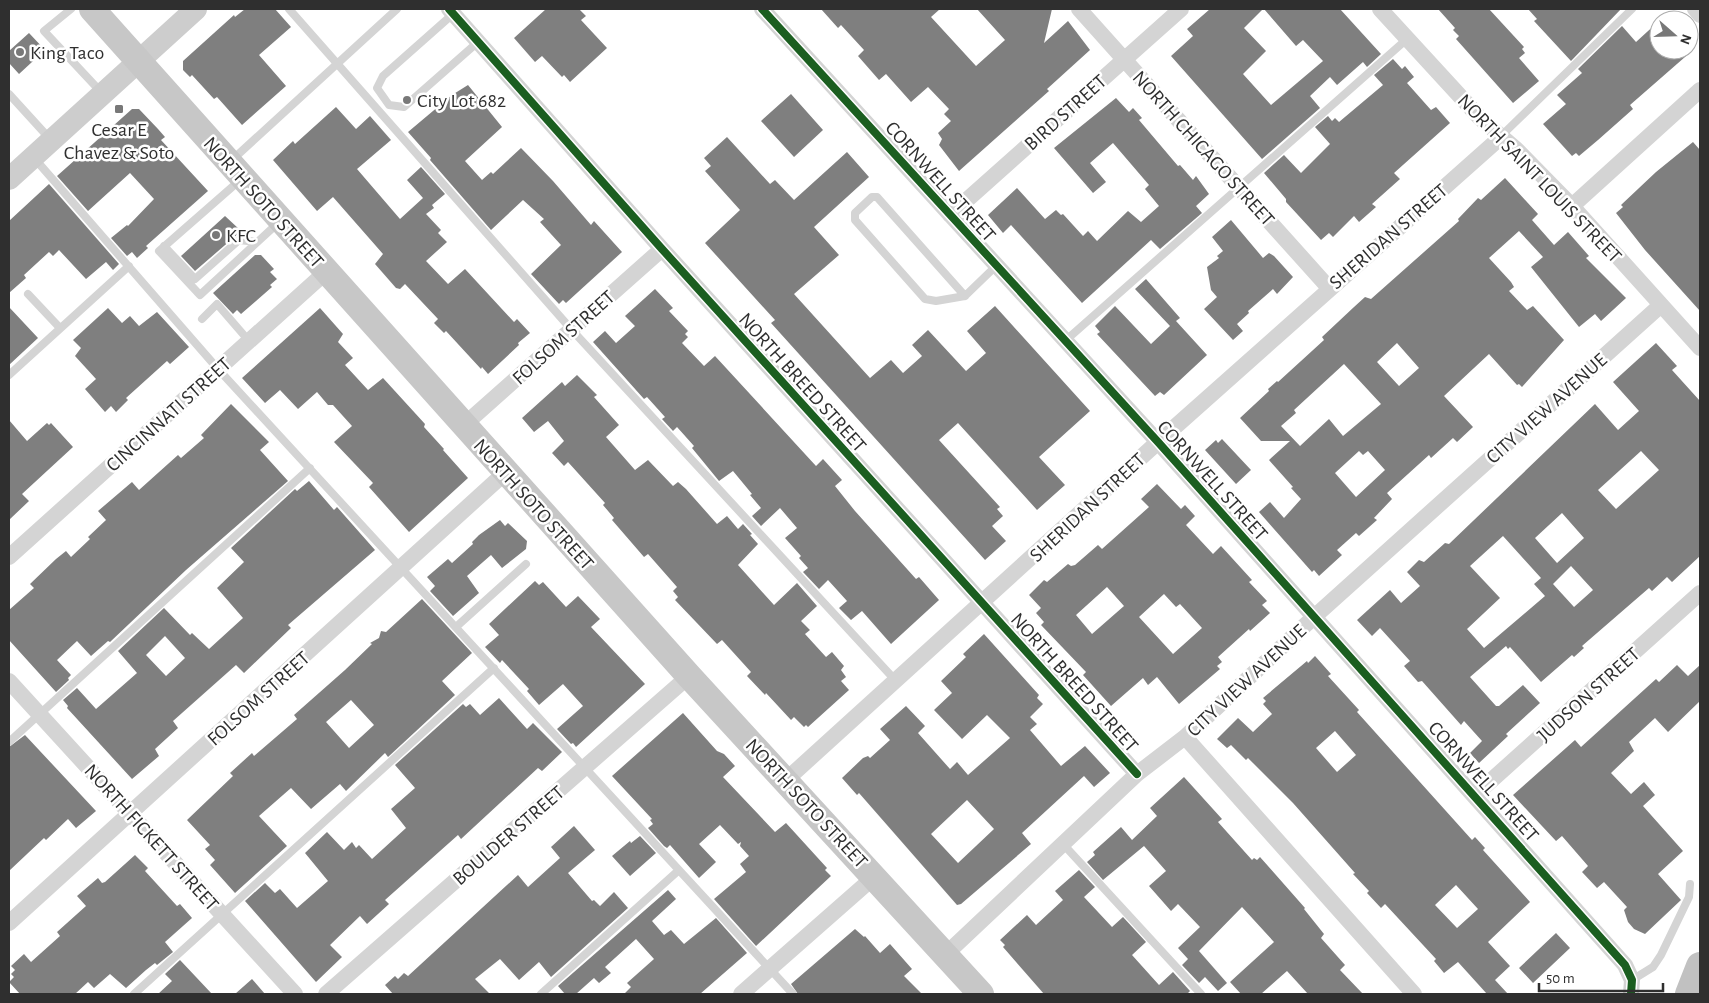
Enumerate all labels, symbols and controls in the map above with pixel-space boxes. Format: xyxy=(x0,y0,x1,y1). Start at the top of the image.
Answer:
north arrow xyxy=(1649,10,1699,60)
text: N xyxy=(1677,32,1694,46)
place label: King Taco xyxy=(30,43,104,63)
marker: King Taco xyxy=(14,46,26,58)
street label: NORTH CHICAGO STREET xyxy=(1129,67,1278,230)
street label: BIRD STREET xyxy=(1021,71,1111,154)
street label: NORTH SAINT LOUIS STREET xyxy=(1454,90,1625,267)
place label: City Lot 682 xyxy=(417,91,506,111)
marker: City Lot 682 xyxy=(401,94,413,106)
marker: Cesar E Chavez & Soto xyxy=(113,103,125,115)
street label: CORNWELL STREET xyxy=(881,118,999,246)
place label: Cesar E Chavez & Soto xyxy=(64,120,174,163)
street label: NORTH SOTO STREET xyxy=(199,133,327,272)
street label: SHERIDAN STREET xyxy=(1326,180,1452,293)
place label: KFC xyxy=(226,226,256,246)
marker: KFC xyxy=(210,229,222,241)
street label: FOLSOM STREET xyxy=(509,287,619,389)
street label: NORTH BREED STREET xyxy=(735,309,870,456)
street label: CITY VIEW AVENUE xyxy=(1483,349,1611,468)
street label: CINCINNATI STREET xyxy=(102,354,235,476)
street label: CORNWELL STREET xyxy=(1153,417,1271,545)
street label: NORTH SOTO STREET xyxy=(469,435,597,574)
street label: SHERIDAN STREET xyxy=(1026,449,1149,566)
street label: NORTH BREED STREET xyxy=(1007,609,1142,756)
street label: CITY VIEW AVENUE xyxy=(1183,621,1310,741)
street label: JUDSON STREET xyxy=(1534,644,1644,746)
street label: FOLSOM STREET xyxy=(204,648,314,750)
street label: CORNWELL STREET xyxy=(1424,718,1542,846)
street label: NORTH SOTO STREET xyxy=(741,735,871,872)
street label: NORTH FICKETT STREET xyxy=(80,760,222,915)
street label: BOULDER STREET xyxy=(449,782,568,889)
scale bar xyxy=(1539,960,1663,992)
text: 50 m xyxy=(1546,971,1575,986)

